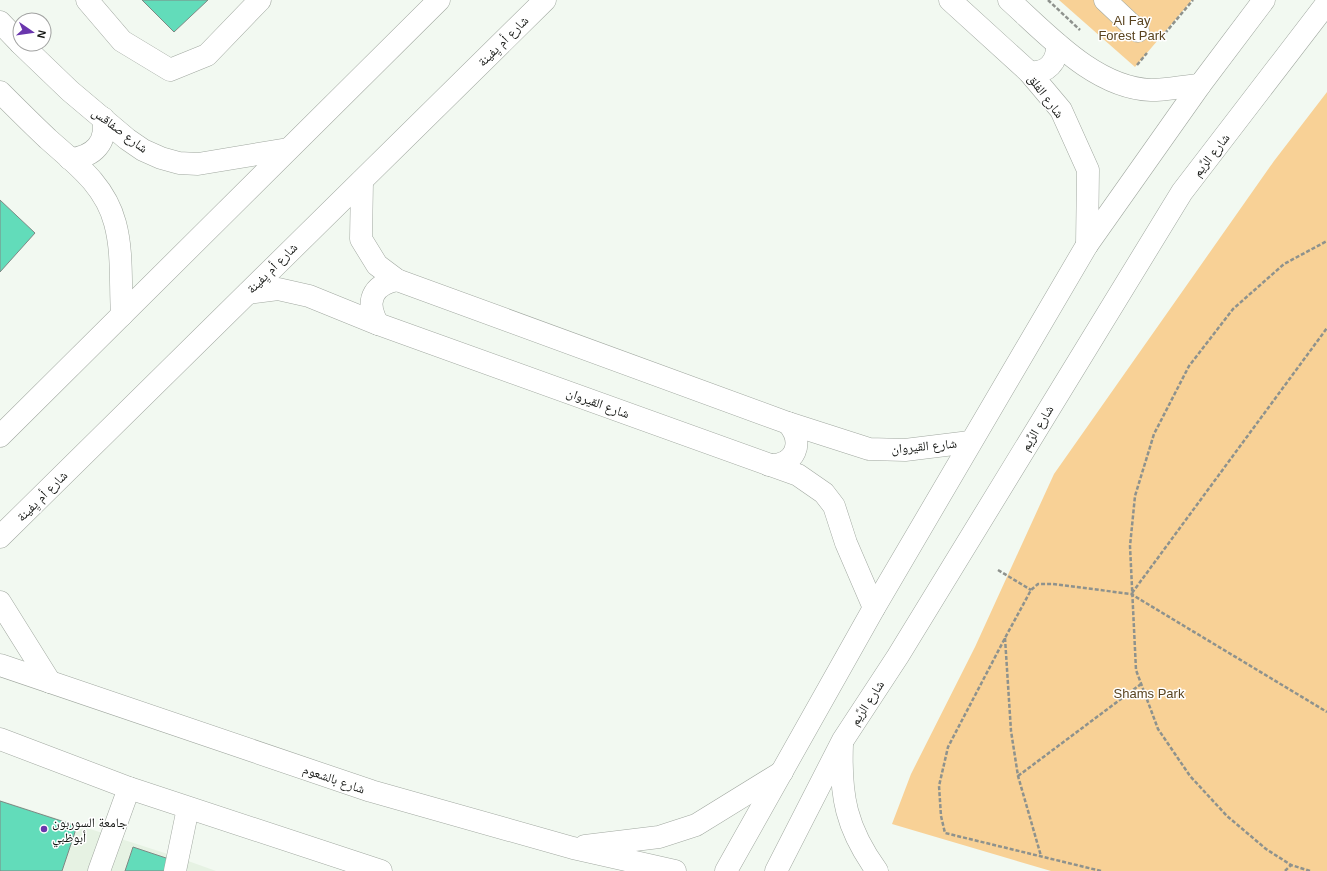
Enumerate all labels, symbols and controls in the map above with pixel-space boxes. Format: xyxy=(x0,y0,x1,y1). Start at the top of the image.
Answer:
north arrow xyxy=(12,12,52,52)
street label: شارع أم يِفينة xyxy=(475,13,533,71)
park label: Al Fay Forest Park xyxy=(1098,13,1166,43)
text: N xyxy=(35,29,48,40)
street label: شارع الفلق xyxy=(1023,71,1067,122)
street label: شارع صفاقس xyxy=(88,104,151,157)
street label: شارع الرِّيم xyxy=(1189,130,1234,181)
street label: شارع أم يِفينة xyxy=(244,240,302,298)
street label: شارع القيروان xyxy=(564,385,632,423)
street label: شارع الرِّيم xyxy=(1018,402,1058,455)
street label: شارع القيروان xyxy=(891,436,958,458)
street label: شارع أم يِفينة xyxy=(14,468,72,526)
street label: شارع الرِّيم xyxy=(847,678,889,729)
park label: Shams Park xyxy=(1114,686,1185,701)
street label: شارع بالشعوم xyxy=(300,761,367,798)
place label: جامعة السوربون أبوظبي xyxy=(52,815,127,848)
marker: جامعة السوربون أبوظبي xyxy=(39,824,49,834)

